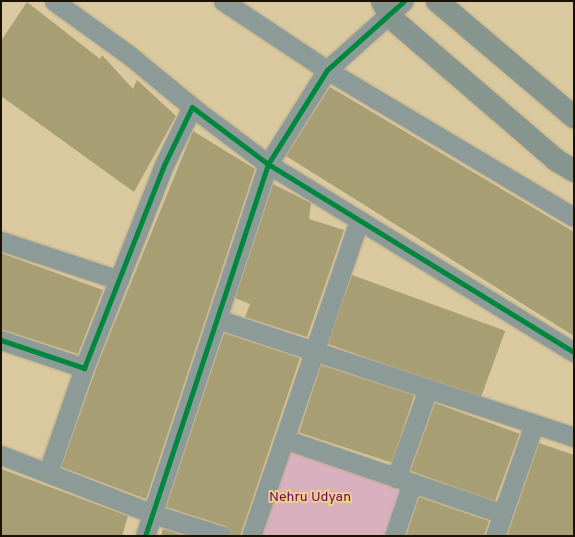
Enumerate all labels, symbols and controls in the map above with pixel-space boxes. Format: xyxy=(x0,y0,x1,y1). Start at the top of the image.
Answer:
park label: Nehru Udyan xyxy=(269,490,351,506)

